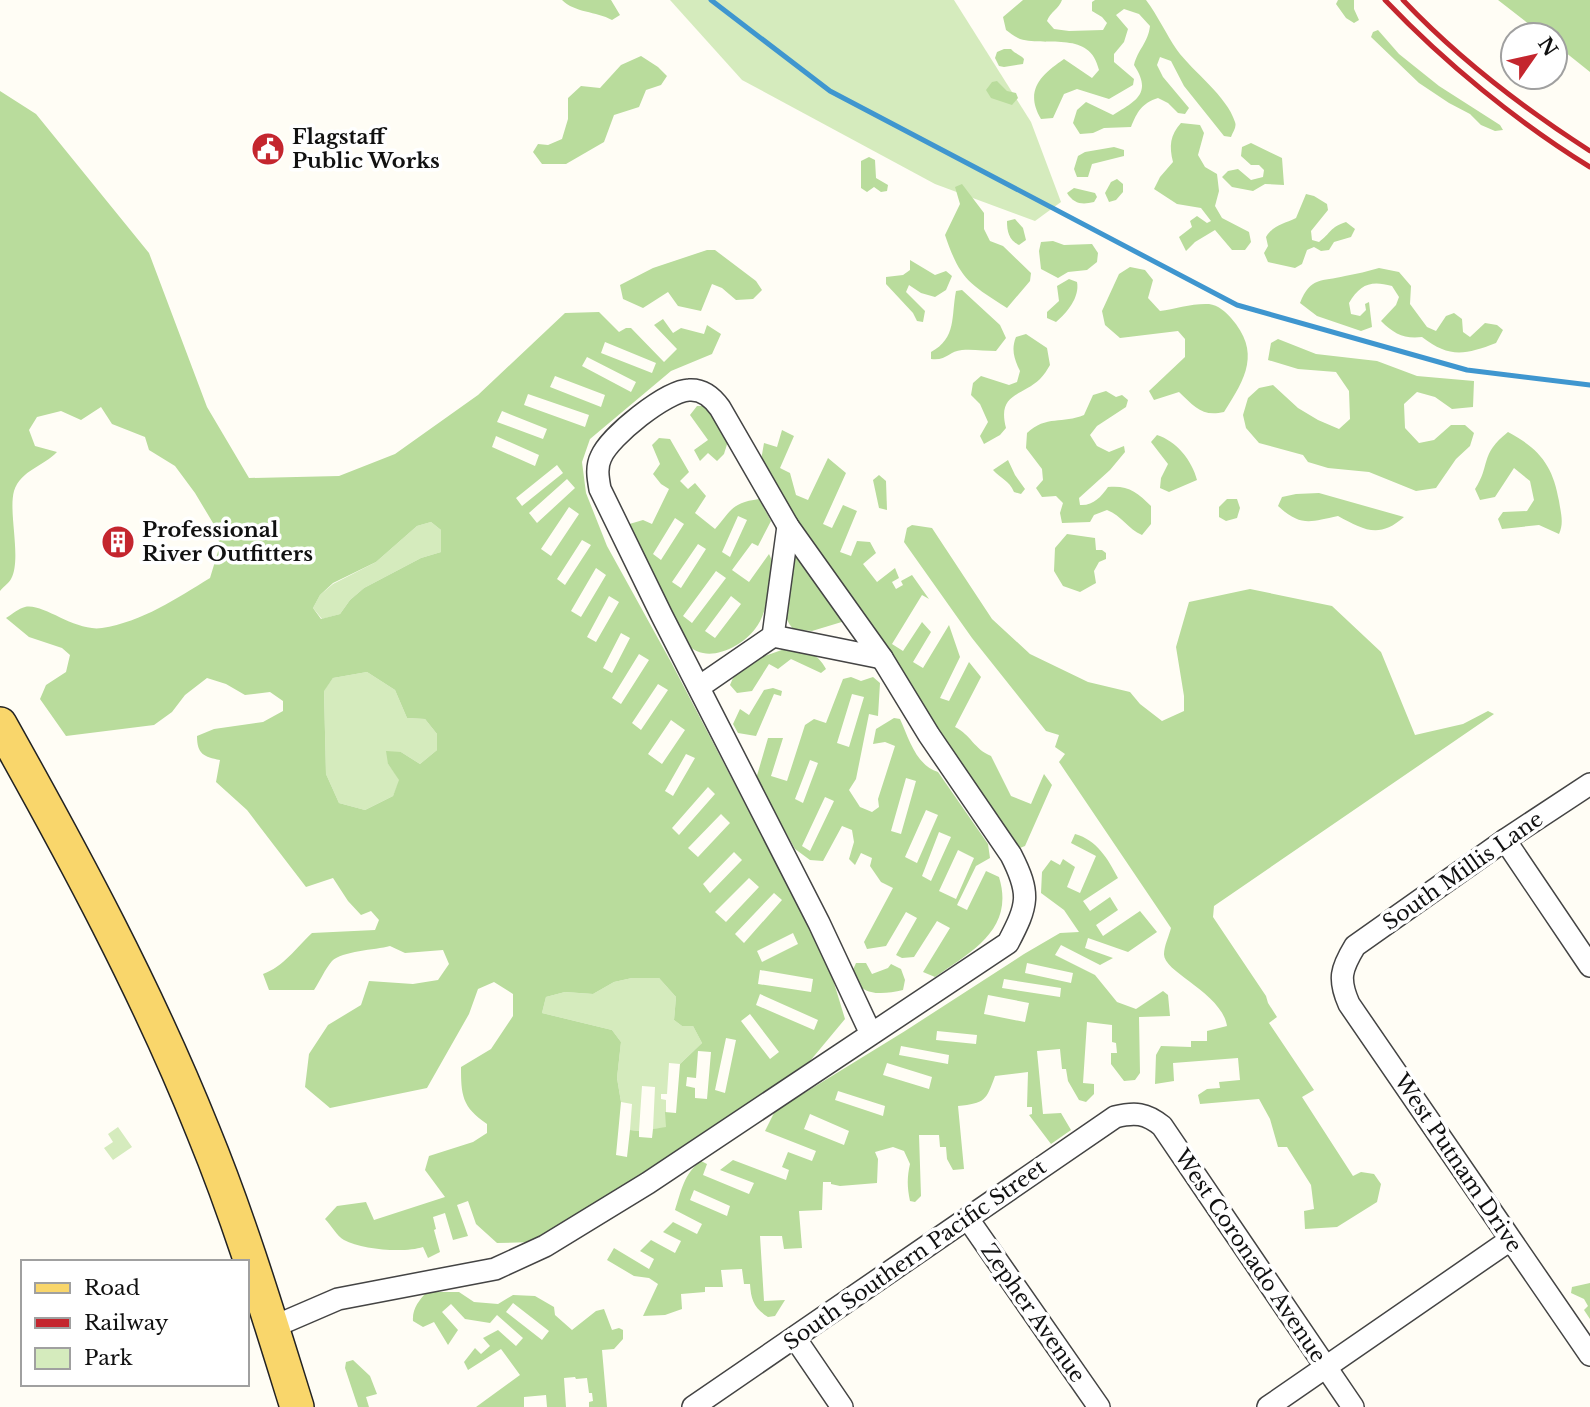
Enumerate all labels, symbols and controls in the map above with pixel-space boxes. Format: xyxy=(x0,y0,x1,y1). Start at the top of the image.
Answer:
north arrow xyxy=(1499,21,1569,91)
text: N xyxy=(1533,33,1562,61)
place label: Flagstaff Public Works xyxy=(292,124,440,174)
public building icon: Flagstaff Public Works xyxy=(249,130,287,168)
place label: Professional River Outfitters xyxy=(142,517,313,567)
building icon: Professional River Outfitters xyxy=(99,523,137,561)
street label: South Millis Lane xyxy=(1378,806,1548,936)
street label: West Putnam Drive xyxy=(1388,1068,1527,1257)
street label: West Coronado Avenue xyxy=(1168,1143,1331,1368)
street label: South Southern Pacific Street xyxy=(779,1154,1051,1356)
street label: Zepher Avenue xyxy=(975,1239,1091,1387)
legend xyxy=(21,1260,248,1386)
text: Road xyxy=(84,1275,140,1301)
text: Railway xyxy=(84,1310,169,1336)
text: Park xyxy=(84,1345,133,1371)

